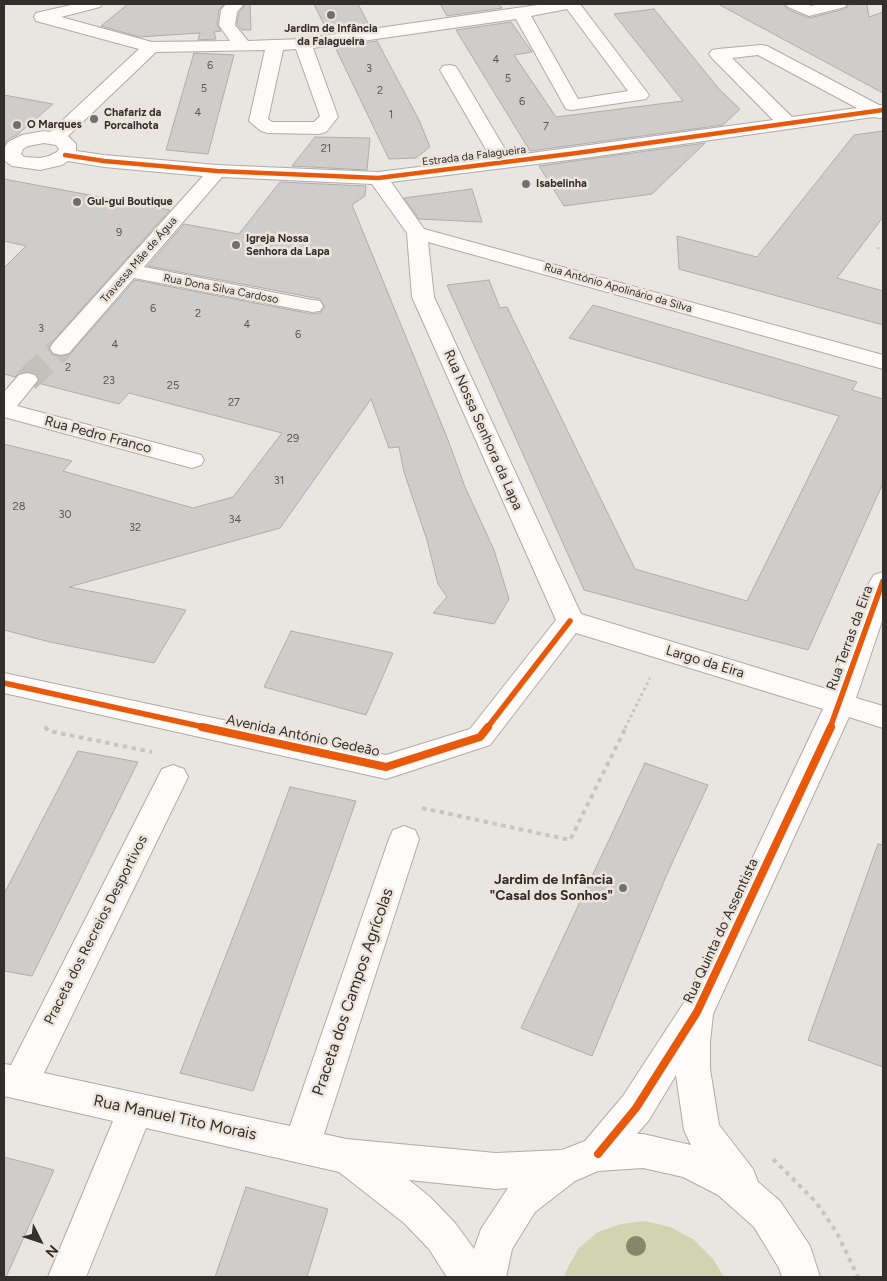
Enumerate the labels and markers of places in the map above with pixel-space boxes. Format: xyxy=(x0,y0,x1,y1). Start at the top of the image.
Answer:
marker: Jardim de Infância da Falagueira xyxy=(325,9,337,21)
place label: Jardim de Infância da Falagueira xyxy=(284,22,378,48)
place label: Chafariz da Porcalhota xyxy=(104,106,161,132)
marker: Chafariz da Porcalhota xyxy=(88,113,100,125)
place label: O Marques xyxy=(27,118,82,132)
marker: O Marques xyxy=(11,119,23,131)
place label: Isabelinha xyxy=(536,177,587,191)
marker: Isabelinha xyxy=(520,178,532,190)
place label: Gui-gui Boutique xyxy=(87,195,173,209)
marker: Gui-gui Boutique xyxy=(71,196,83,208)
place label: Igreja Nossa Senhora da Lapa xyxy=(246,232,330,258)
marker: Igreja Nossa Senhora da Lapa xyxy=(230,239,242,251)
place label: Jardim de Infância "Casal dos Sonhos" xyxy=(490,872,613,904)
marker: Jardim de Infância "Casal dos Sonhos" xyxy=(617,882,629,894)

